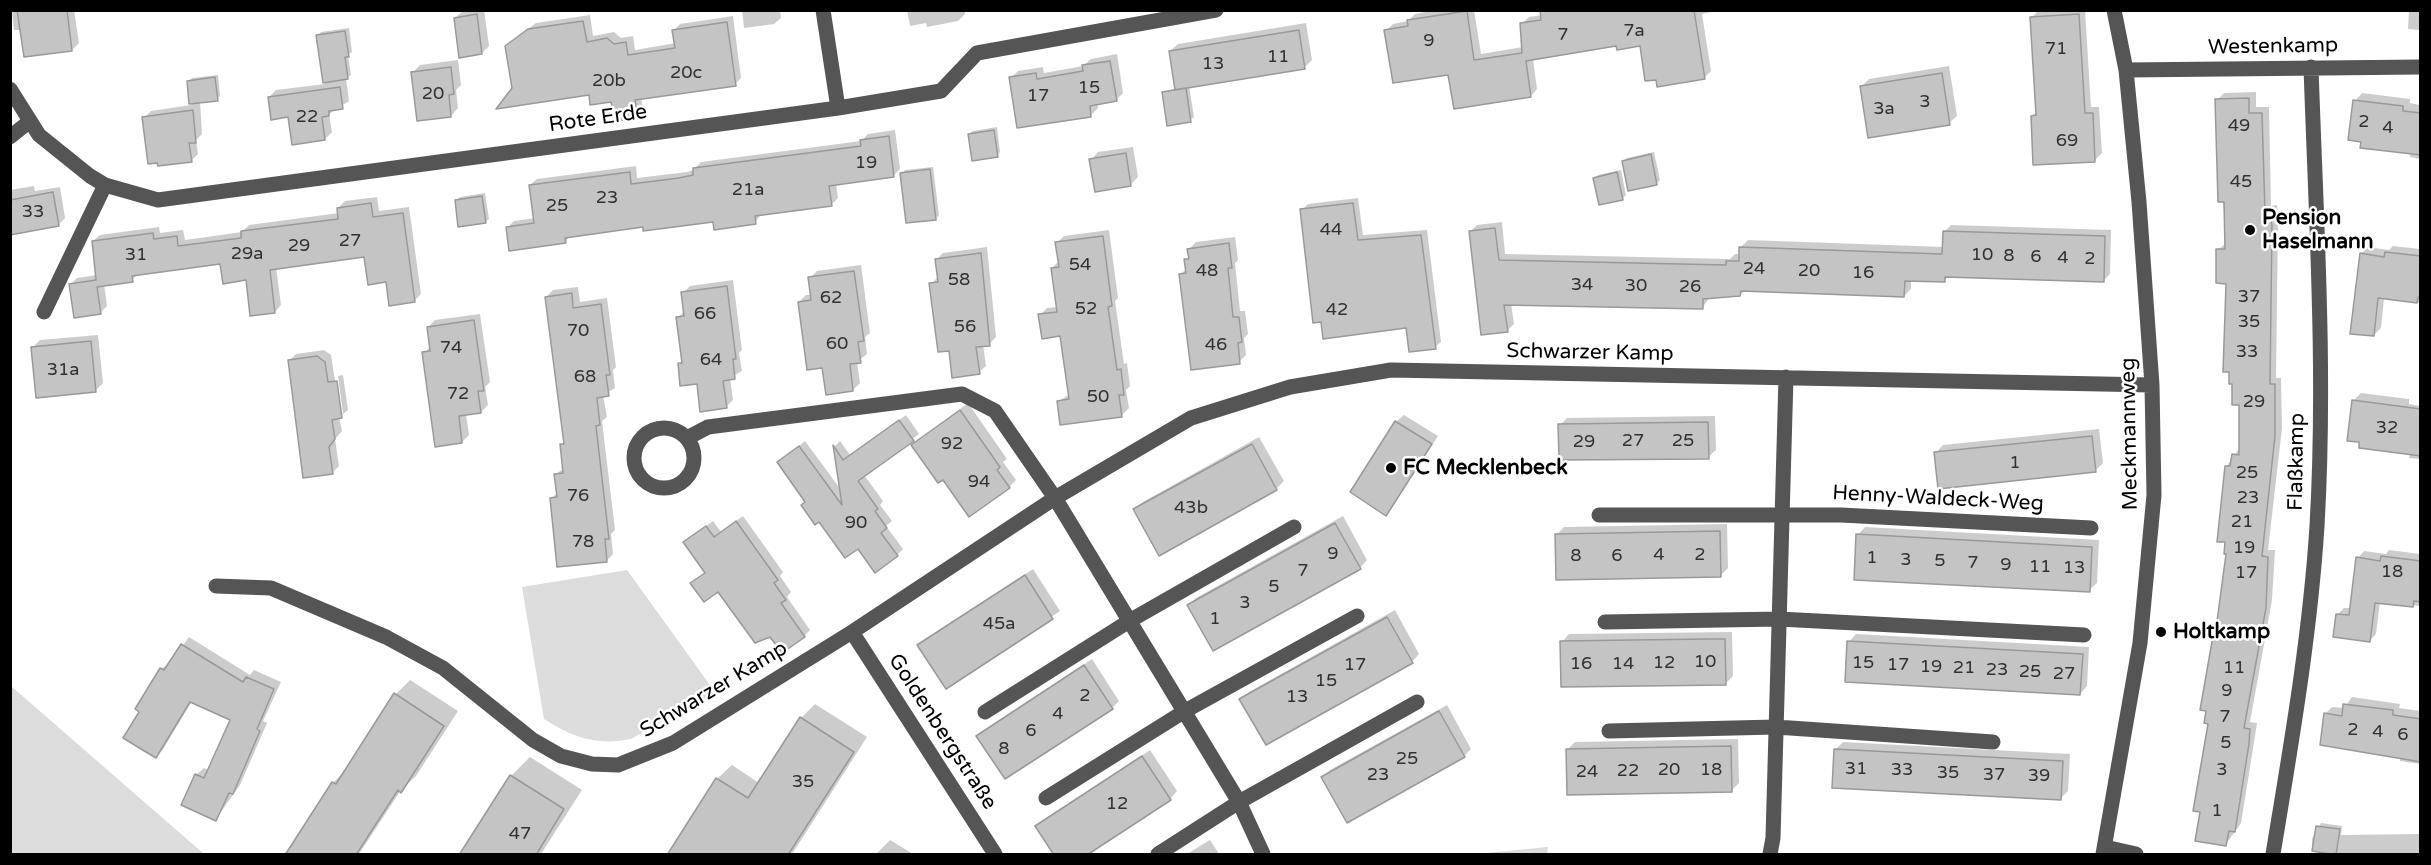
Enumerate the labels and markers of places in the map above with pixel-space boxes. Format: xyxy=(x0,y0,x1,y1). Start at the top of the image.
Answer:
place label: Pension Haselmann xyxy=(2262,205,2374,255)
marker: Pension Haselmann xyxy=(2243,223,2257,237)
place label: FC Mecklenbeck xyxy=(1403,455,1568,481)
marker: FC Mecklenbeck xyxy=(1384,461,1398,475)
place label: Holtkamp xyxy=(2173,619,2270,645)
marker: Holtkamp xyxy=(2154,625,2168,639)

